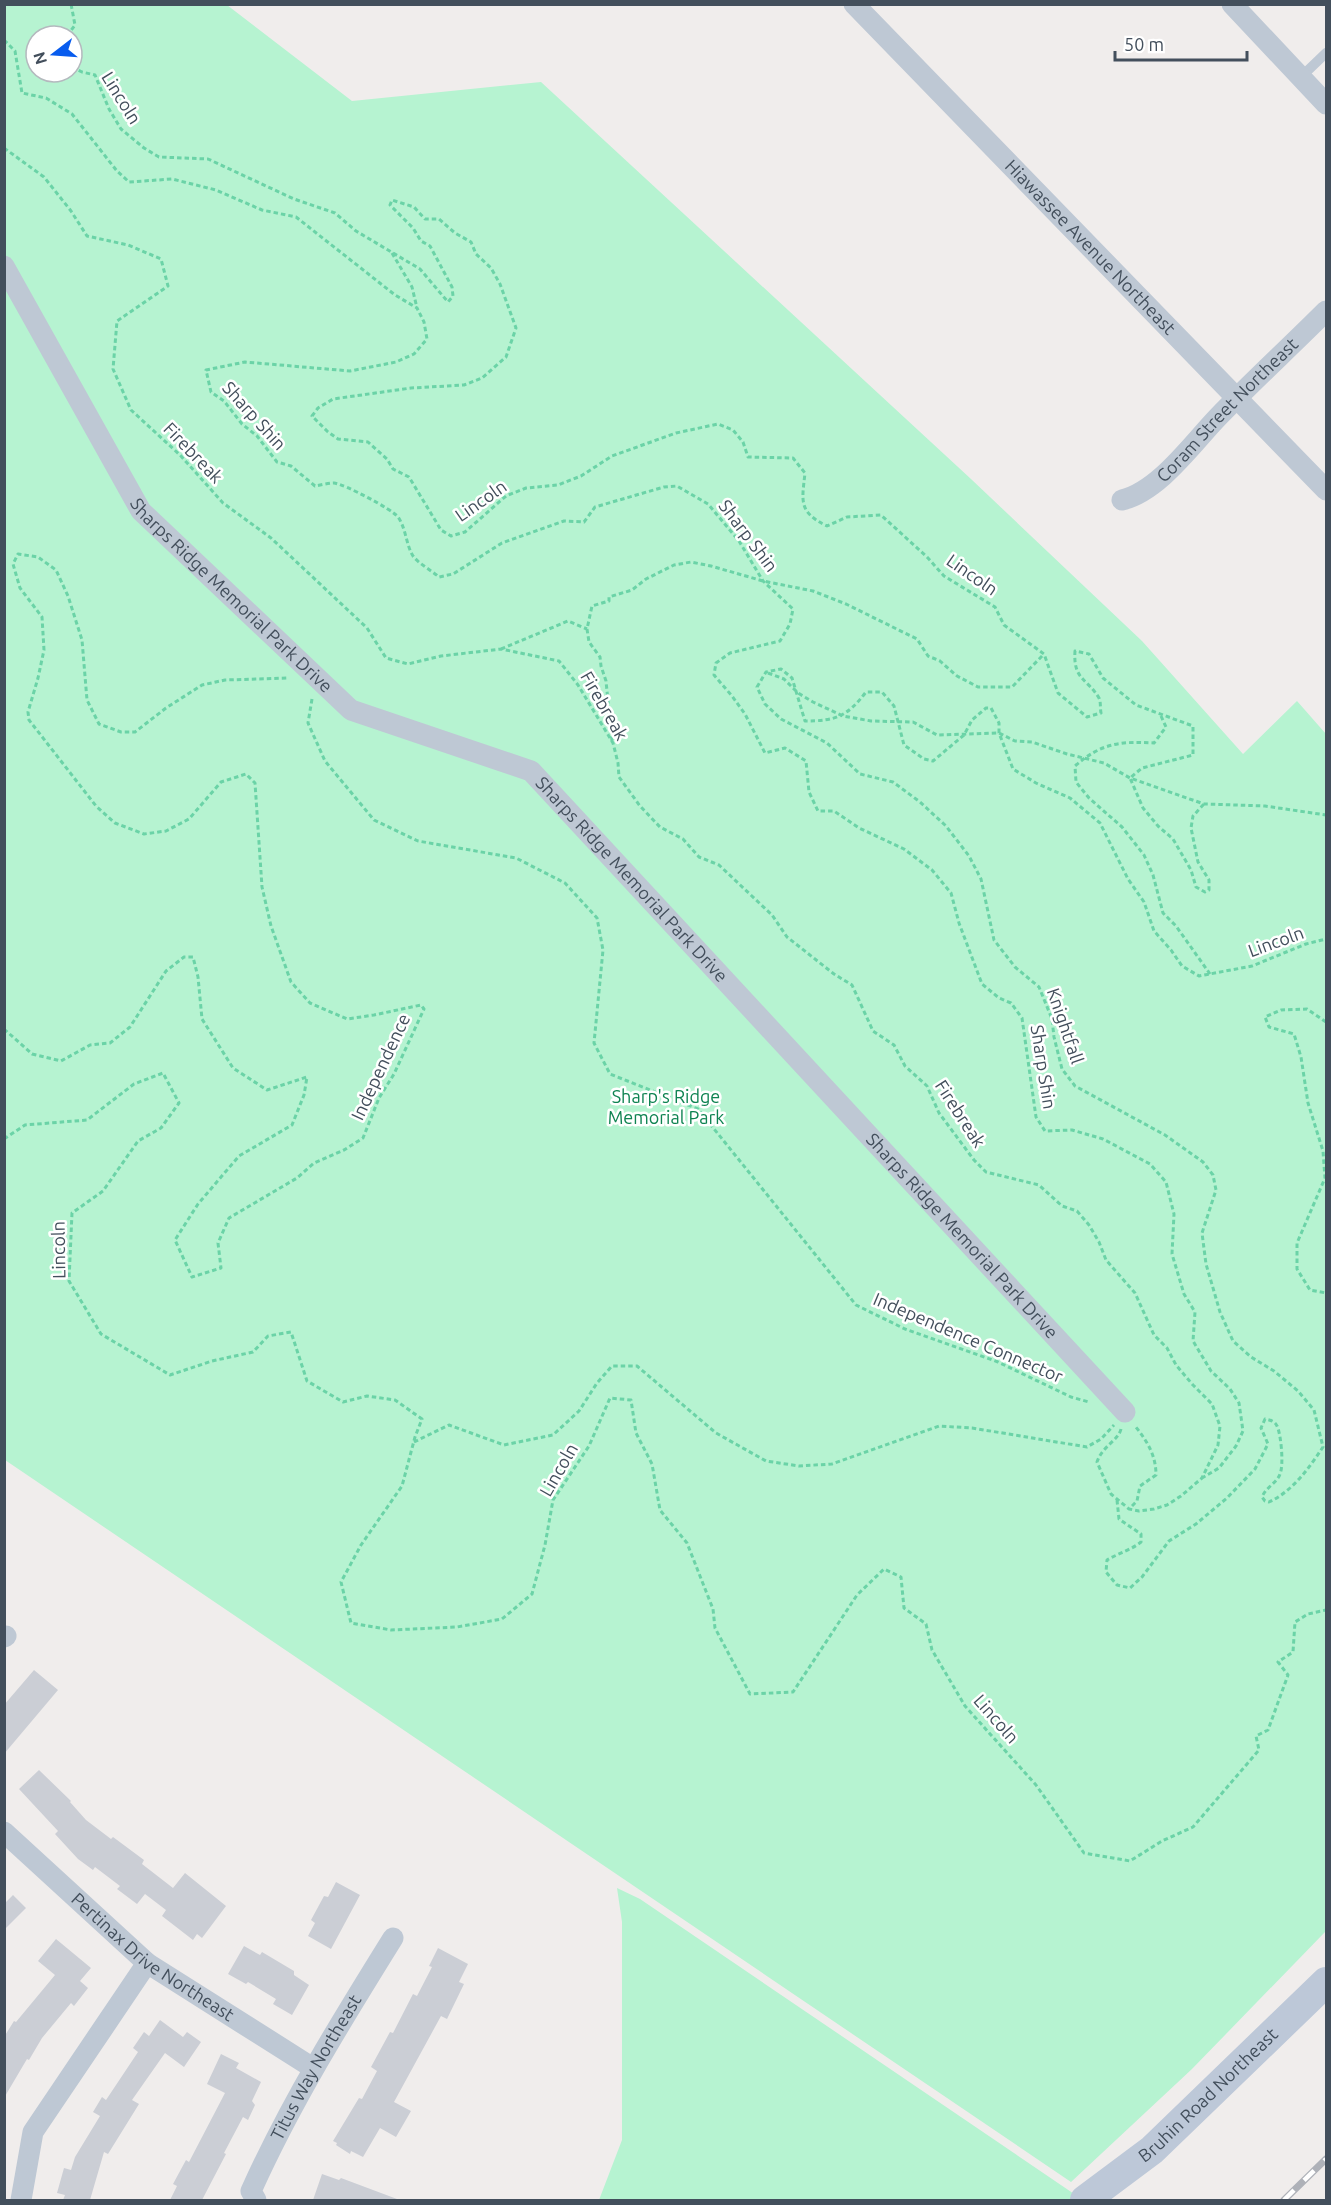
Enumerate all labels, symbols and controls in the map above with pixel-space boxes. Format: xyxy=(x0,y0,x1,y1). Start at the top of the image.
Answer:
north arrow xyxy=(24,24,84,84)
scale bar xyxy=(1115,24,1247,62)
text: 50 m xyxy=(1124,34,1164,54)
text: N xyxy=(29,50,50,67)
street label: Lincoln xyxy=(98,68,146,127)
street label: Hiawassee Avenue Northeast xyxy=(1002,155,1180,338)
street label: Coram Street Northeast xyxy=(1152,333,1301,486)
street label: Sharp Shin xyxy=(219,377,291,454)
street label: Firebreak xyxy=(160,418,227,487)
street label: Lincoln xyxy=(451,475,510,525)
street label: Sharps Ridge Memorial Park Drive xyxy=(127,494,337,696)
street label: Sharp Shin xyxy=(715,496,782,575)
street label: Lincoln xyxy=(943,549,1002,599)
street label: Firebreak xyxy=(577,668,633,743)
street label: Sharps Ridge Memorial Park Drive xyxy=(532,772,732,985)
street label: Lincoln xyxy=(1245,922,1306,960)
street label: Knightfall xyxy=(1044,985,1088,1066)
street label: Independence xyxy=(347,1010,413,1123)
street label: Sharp Shin xyxy=(1027,1023,1060,1110)
street label: Firebreak xyxy=(932,1076,990,1151)
park label: Sharp's Ridge Memorial Park xyxy=(608,1086,724,1127)
street label: Sharps Ridge Memorial Park Drive xyxy=(863,1129,1063,1342)
street label: Lincoln xyxy=(47,1221,69,1279)
street label: Independence Connector xyxy=(871,1288,1066,1386)
street label: Lincoln xyxy=(535,1440,581,1499)
street label: Lincoln xyxy=(970,1690,1023,1747)
street label: Pertinax Drive Northeast xyxy=(68,1888,238,2025)
street label: Titus Way Northeast xyxy=(266,1991,365,2143)
street label: Bruhin Road Northeast xyxy=(1134,2023,1281,2166)

